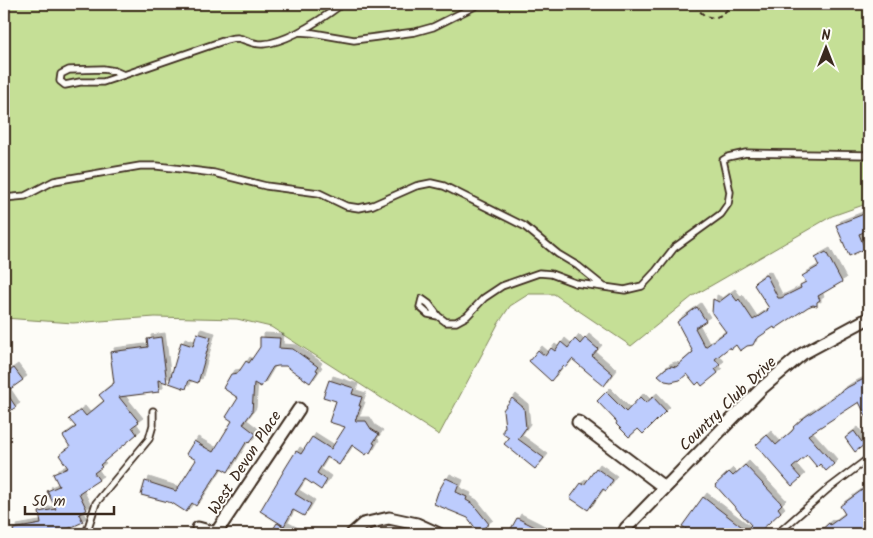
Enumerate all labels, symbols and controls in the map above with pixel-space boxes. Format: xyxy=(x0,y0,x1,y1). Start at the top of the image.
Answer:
north arrow xyxy=(800,22,850,72)
text: N xyxy=(822,25,831,47)
street label: Country Club Drive xyxy=(673,351,783,457)
street label: West Devon Place xyxy=(202,406,288,520)
scale bar xyxy=(25,483,114,515)
text: 50 m xyxy=(32,490,66,514)

